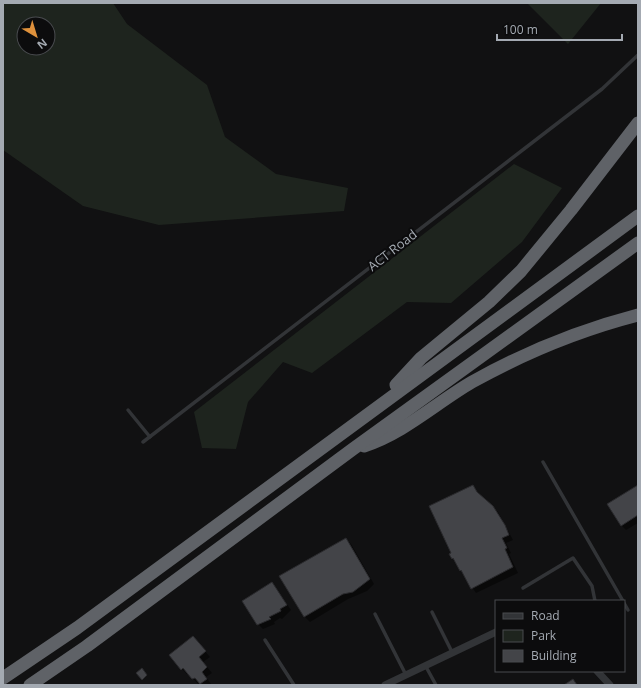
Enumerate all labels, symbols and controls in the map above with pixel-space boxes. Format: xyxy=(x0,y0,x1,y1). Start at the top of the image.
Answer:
north arrow xyxy=(16,16,56,56)
scale bar xyxy=(497,16,622,42)
text: 100 m xyxy=(503,21,538,38)
text: N xyxy=(34,36,51,53)
street label: ACT Road xyxy=(364,225,420,275)
legend xyxy=(495,600,625,672)
text: Road xyxy=(531,607,560,624)
text: Park xyxy=(531,627,557,644)
text: Building xyxy=(531,647,577,664)

